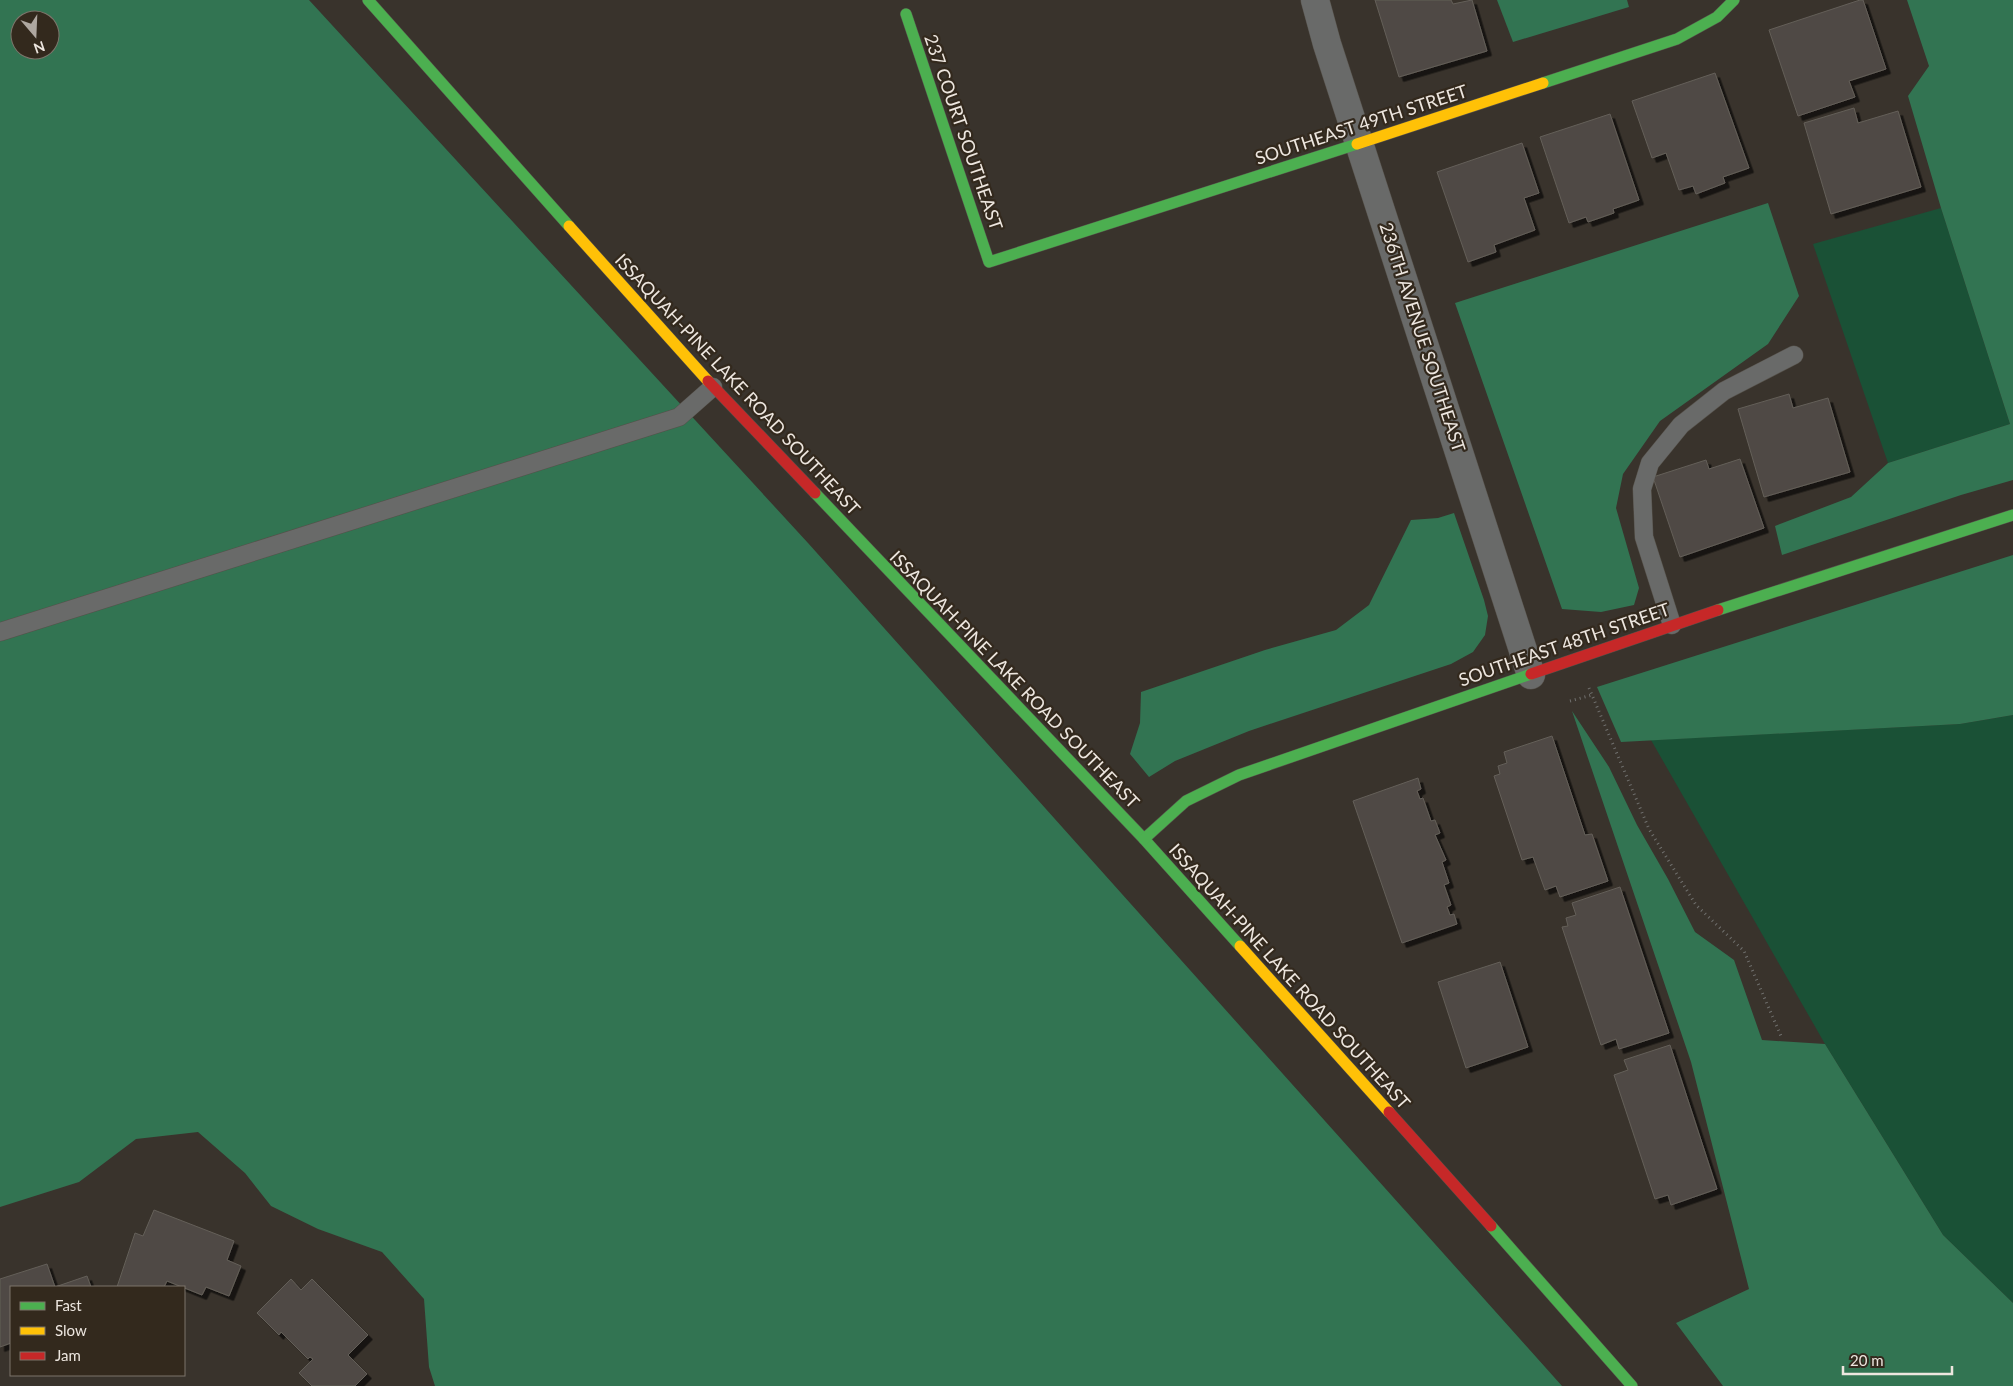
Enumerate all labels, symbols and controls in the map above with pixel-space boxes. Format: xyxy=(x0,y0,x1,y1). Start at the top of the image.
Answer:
north arrow xyxy=(10,10,60,60)
street label: 237 COURT SOUTHEAST xyxy=(920,31,1008,233)
text: N xyxy=(32,38,47,58)
street label: SOUTHEAST 49TH STREET xyxy=(1252,79,1470,169)
street label: 236TH AVENUE SOUTHEAST xyxy=(1375,219,1471,455)
street label: ISSAQUAH-PINE LAKE ROAD SOUTHEAST xyxy=(611,249,865,520)
street label: ISSAQUAH-PINE LAKE ROAD SOUTHEAST xyxy=(886,546,1145,813)
street label: SOUTHEAST 48TH STREET xyxy=(1456,597,1673,691)
street label: ISSAQUAH-PINE LAKE ROAD SOUTHEAST xyxy=(1165,839,1415,1114)
legend xyxy=(10,1286,185,1376)
text: Fast xyxy=(55,1296,82,1314)
text: Slow xyxy=(55,1321,87,1339)
scale bar xyxy=(1843,1344,1952,1376)
text: Jam xyxy=(55,1346,81,1364)
text: 20 m xyxy=(1850,1351,1884,1369)

